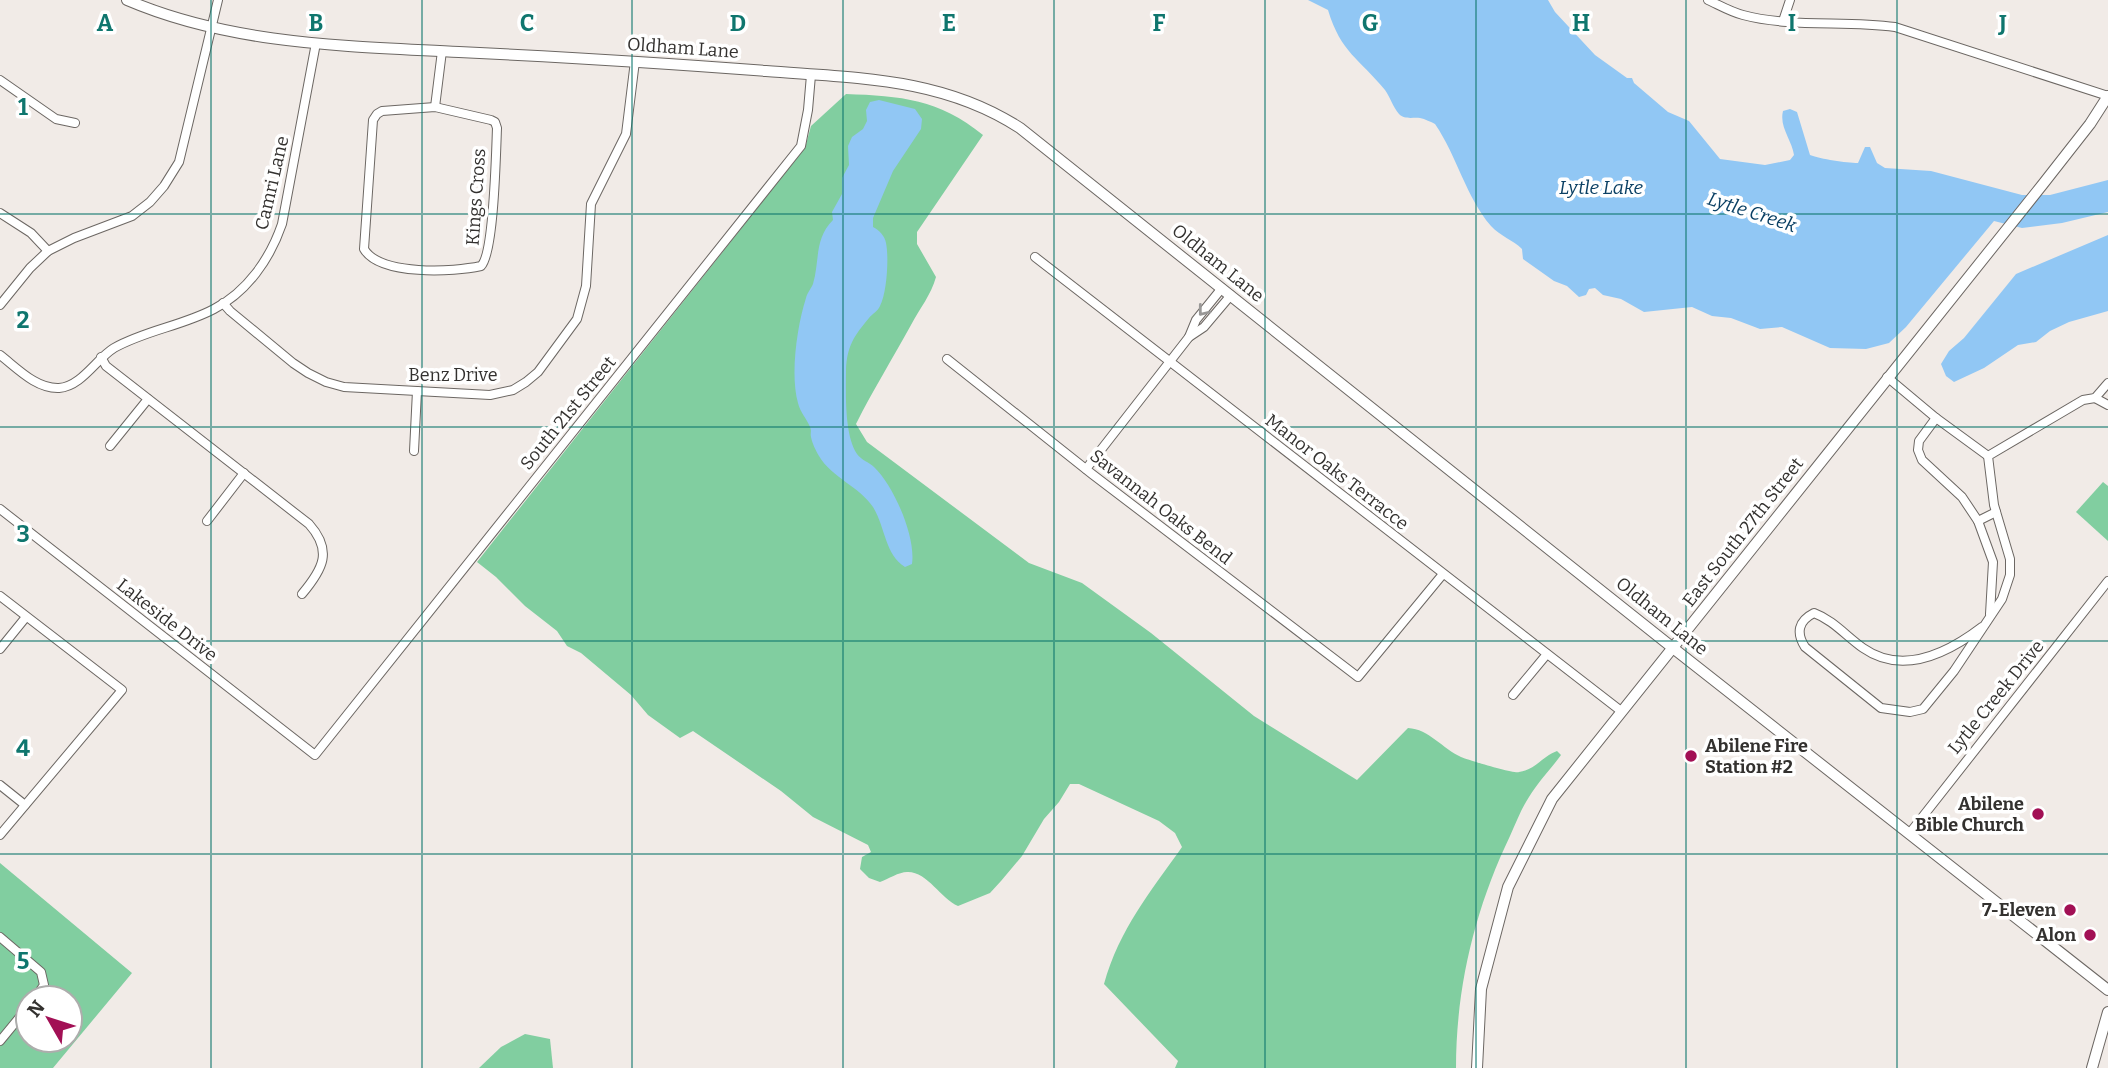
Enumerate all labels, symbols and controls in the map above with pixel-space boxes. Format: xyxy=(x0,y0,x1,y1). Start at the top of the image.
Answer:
text: A xyxy=(97,9,114,37)
text: B xyxy=(309,9,323,37)
text: C xyxy=(520,9,534,37)
text: D xyxy=(730,9,746,37)
text: E xyxy=(942,9,956,37)
text: F xyxy=(1153,9,1166,37)
text: G xyxy=(1362,9,1379,37)
text: H xyxy=(1572,9,1590,37)
text: I xyxy=(1788,9,1796,37)
text: J xyxy=(1997,9,2007,37)
street label: Oldham Lane xyxy=(626,33,740,63)
text: 1 xyxy=(18,93,28,121)
street label: Camri Lane xyxy=(251,134,293,232)
street label: Kings Cross xyxy=(462,148,490,246)
water label: Lytle Lake xyxy=(1559,176,1644,199)
water label: Lytle Creek xyxy=(1705,187,1800,237)
street label: Oldham Lane xyxy=(1168,219,1268,307)
one-way arrow xyxy=(1199,303,1211,316)
text: 2 xyxy=(17,306,30,334)
street label: South 21st Street xyxy=(515,351,621,474)
street label: Benz Drive xyxy=(408,364,498,386)
street label: Manor Oaks Terracce xyxy=(1261,409,1413,535)
street label: Savannah Oaks Bend xyxy=(1086,445,1237,569)
street label: East South 27th Street xyxy=(1678,453,1808,611)
text: 3 xyxy=(16,520,30,548)
street label: Oldham Lane xyxy=(1612,572,1712,660)
street label: Lakeside Drive xyxy=(112,574,222,666)
street label: Lytle Creek Drive xyxy=(1943,636,2049,758)
text: 4 xyxy=(16,734,30,762)
place label: Abilene Fire Station #2 xyxy=(1705,735,1808,778)
marker: Abilene Fire Station #2 xyxy=(1683,748,1699,764)
place label: Abilene Bible Church xyxy=(1915,793,2025,836)
marker: Abilene Bible Church xyxy=(2030,806,2046,822)
place label: 7-Eleven xyxy=(1982,899,2056,921)
marker: 7-Eleven xyxy=(2062,902,2078,918)
place label: Alon xyxy=(2036,924,2076,946)
marker: Alon xyxy=(2082,927,2098,943)
text: 5 xyxy=(17,947,29,975)
north arrow xyxy=(14,984,84,1054)
text: N xyxy=(23,995,50,1022)

